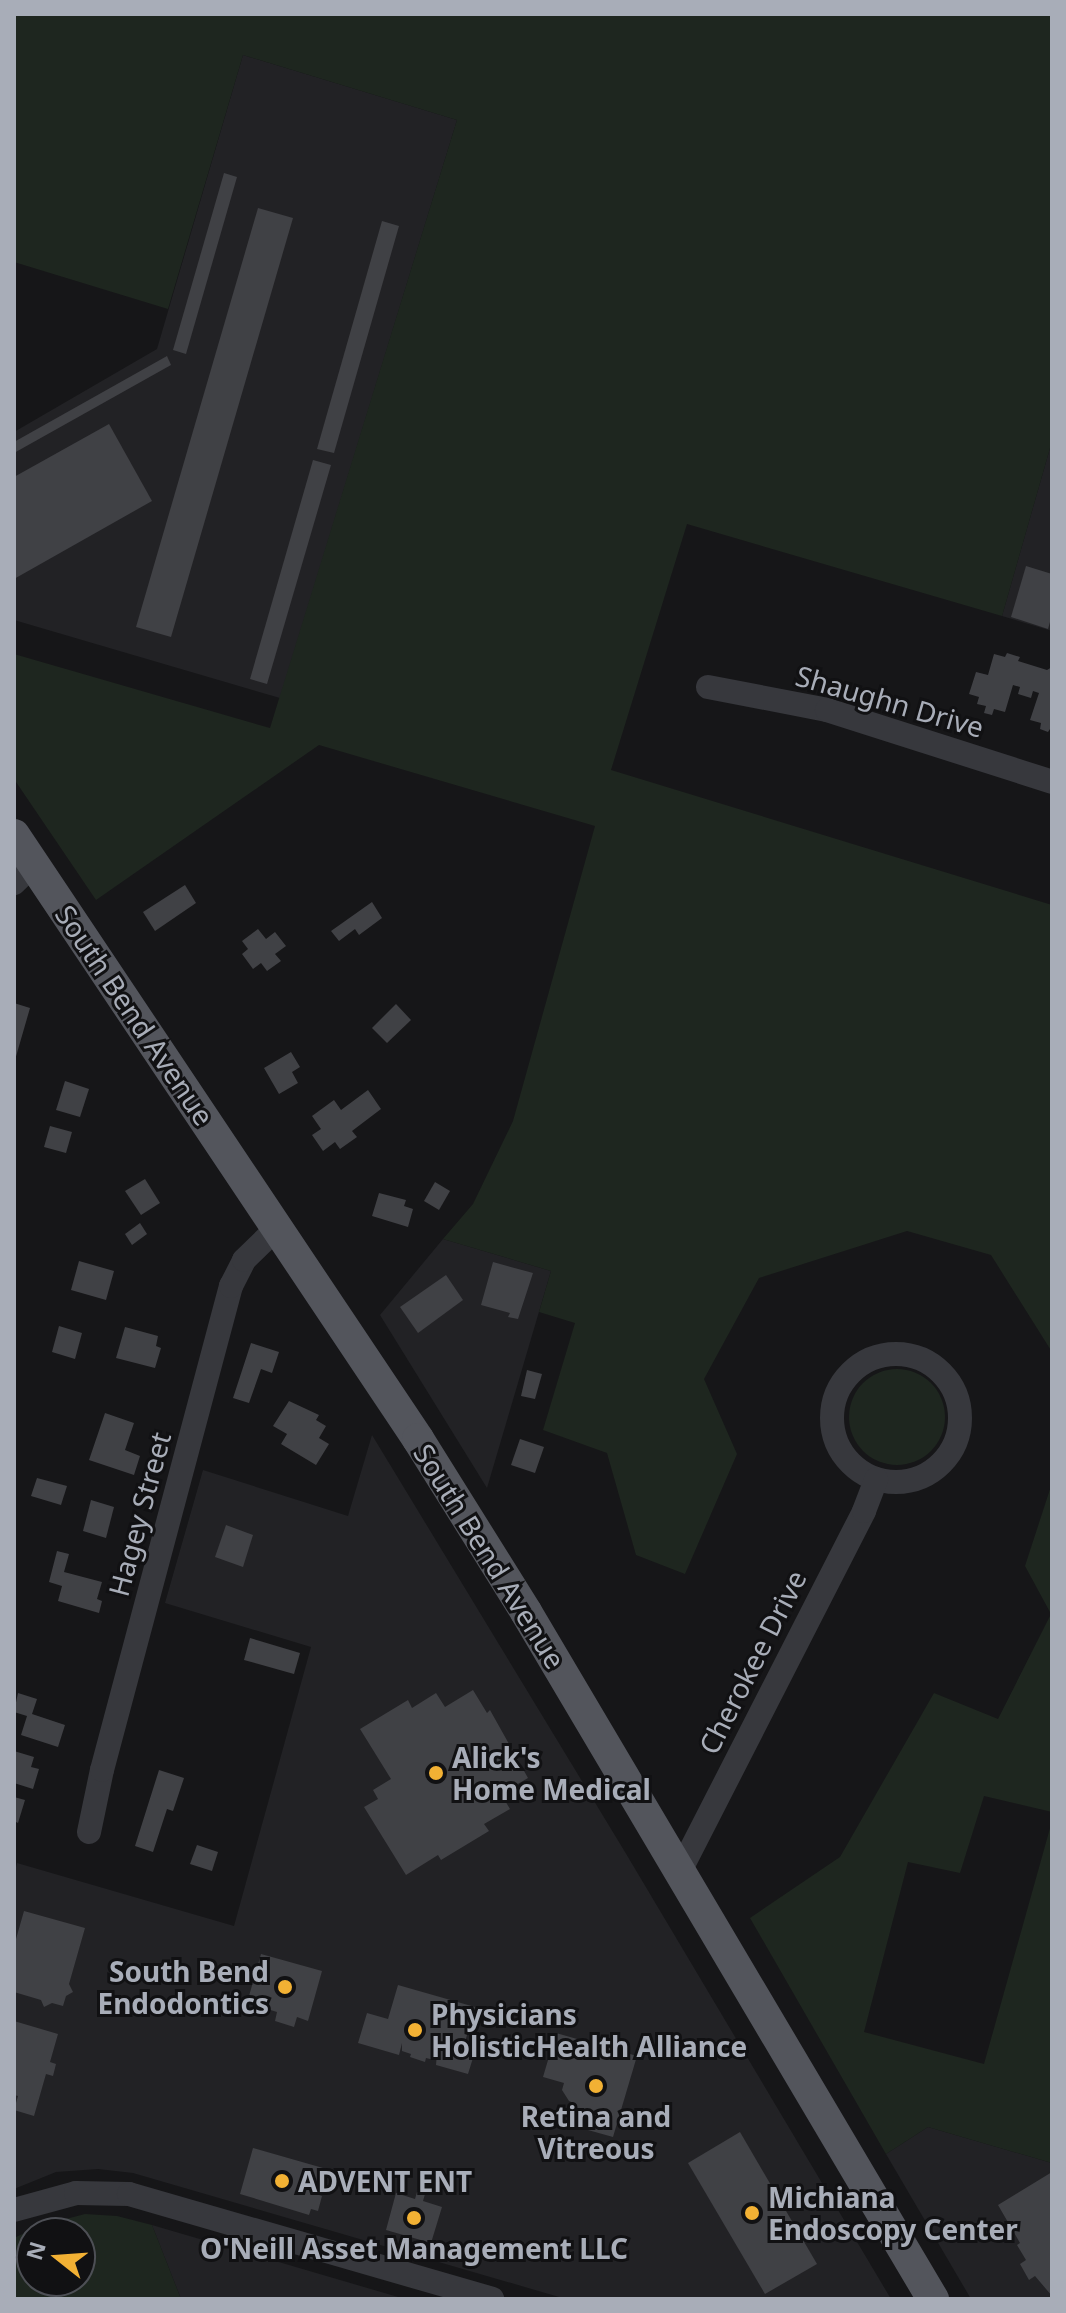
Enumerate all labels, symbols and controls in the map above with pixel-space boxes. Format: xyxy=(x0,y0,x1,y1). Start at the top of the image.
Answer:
street label: Shaughn Drive xyxy=(792,658,988,744)
street label: South Bend Avenue xyxy=(49,898,221,1132)
street label: Hagey Street xyxy=(101,1428,177,1600)
street label: South Bend Avenue xyxy=(407,1438,573,1674)
street label: Cherokee Drive xyxy=(691,1564,813,1760)
place label: Alick's Home Medical xyxy=(452,1740,651,1806)
marker: Alick's Home Medical xyxy=(427,1764,445,1782)
place label: South Bend Endodontics xyxy=(98,1954,269,2020)
marker: South Bend Endodontics xyxy=(276,1978,294,1996)
place label: Physicians HolisticHealth Alliance xyxy=(431,1997,747,2063)
marker: Physicians HolisticHealth Alliance xyxy=(406,2021,424,2039)
marker: Retina and Vitreous xyxy=(587,2077,605,2095)
place label: Retina and Vitreous xyxy=(521,2099,671,2165)
place label: ADVENT ENT xyxy=(298,2164,472,2198)
marker: ADVENT ENT xyxy=(273,2172,291,2190)
place label: Michiana Endoscopy Center xyxy=(768,2180,1018,2246)
marker: Michiana Endoscopy Center xyxy=(743,2204,761,2222)
marker: O'Neill Asset Management LLC xyxy=(405,2209,423,2227)
north arrow xyxy=(16,2217,96,2297)
place label: O'Neill Asset Management LLC xyxy=(200,2231,628,2265)
text: N xyxy=(18,2238,52,2264)

